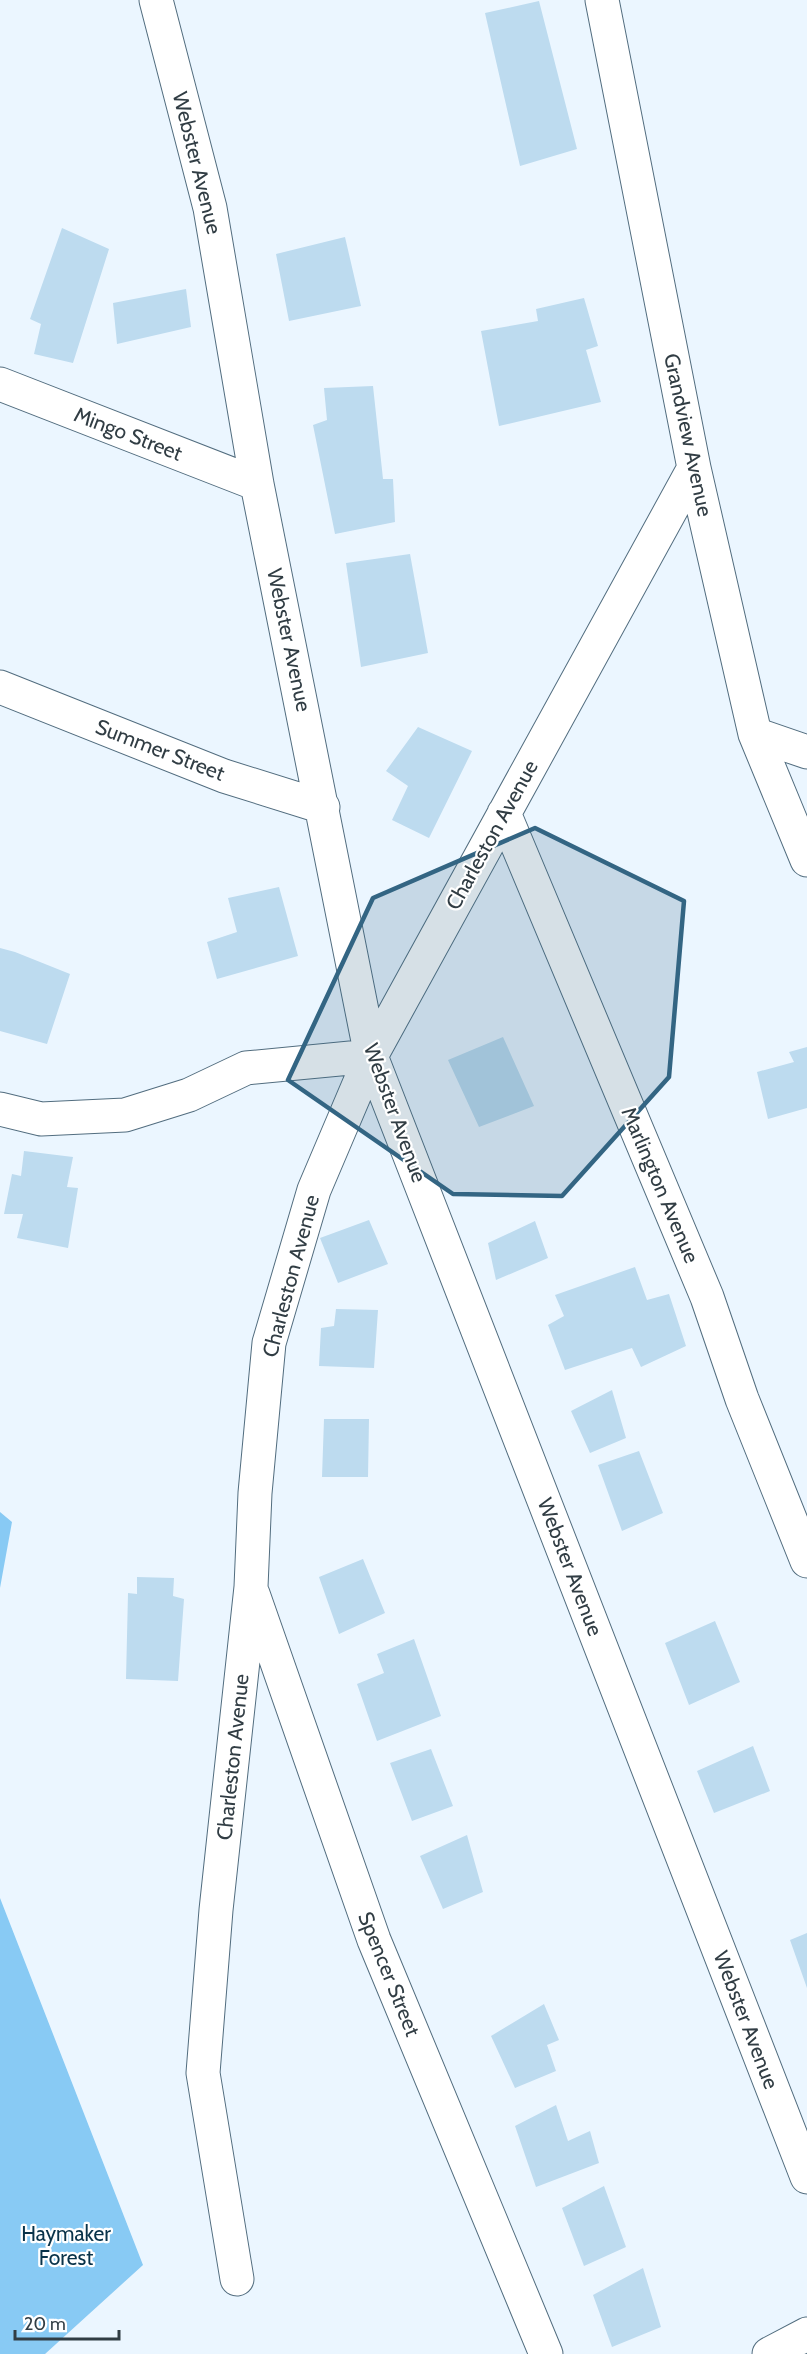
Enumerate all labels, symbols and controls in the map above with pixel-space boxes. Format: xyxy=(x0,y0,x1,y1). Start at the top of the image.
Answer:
street label: Webster Avenue xyxy=(168,89,227,237)
street label: Grandview Avenue xyxy=(659,351,718,519)
street label: Mingo Street xyxy=(71,401,186,466)
street label: Webster Avenue xyxy=(262,566,317,714)
street label: Summer Street xyxy=(92,713,228,786)
street label: Charleston Avenue xyxy=(440,755,543,914)
street label: Webster Avenue xyxy=(359,1040,432,1186)
street label: Marlington Avenue xyxy=(616,1103,705,1267)
street label: Charleston Avenue xyxy=(257,1192,324,1360)
street label: Webster Avenue xyxy=(533,1494,608,1640)
street label: Charleston Avenue xyxy=(211,1672,254,1841)
street label: Spencer Street xyxy=(353,1908,426,2040)
street label: Webster Avenue xyxy=(709,1947,784,2093)
park label: Haymaker Forest xyxy=(21,2221,111,2270)
scale bar xyxy=(15,2303,118,2341)
text: 20 m xyxy=(24,2313,66,2335)

